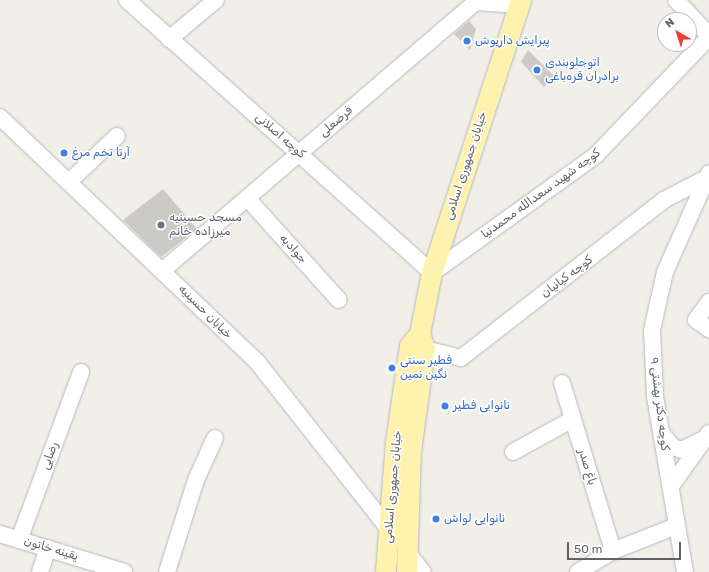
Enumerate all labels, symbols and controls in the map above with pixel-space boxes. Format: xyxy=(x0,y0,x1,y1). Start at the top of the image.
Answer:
north arrow xyxy=(657,12,697,52)
text: N xyxy=(663,16,677,31)
place label: پیرایش داریوش xyxy=(475,34,550,48)
marker: پیرایش داریوش xyxy=(462,36,472,46)
place label: اتوجلوبندی برادران قره‌باغی xyxy=(545,56,619,84)
marker: اتوجلوبندی برادران قره‌باغی xyxy=(532,65,542,75)
street label: فرضعلی xyxy=(316,104,356,140)
street label: کوچه اصلانی xyxy=(252,110,308,162)
street label: خیابان جمهوری اسلامی xyxy=(442,110,490,222)
place label: آرتا تخم مرغ xyxy=(72,146,130,160)
street label: کوچه شهید سعدالله محمدنیا xyxy=(479,146,603,242)
marker: آرتا تخم مرغ xyxy=(59,148,69,158)
place label: مسجد حسینیه میرزاده خانم xyxy=(169,211,242,239)
marker: مسجد حسینیه میرزاده خانم xyxy=(156,220,166,230)
street label: جوادیه xyxy=(276,232,310,266)
street label: کوچه کیانیان xyxy=(538,253,596,301)
street label: خیابان حسینیه xyxy=(175,282,235,342)
place label: فطیر سنتی نگین نمین xyxy=(400,354,452,382)
street label: کوچه دکتر بهشتی ۹ xyxy=(646,356,672,452)
marker: فطیر سنتی نگین نمین xyxy=(387,363,397,373)
place label: نانوایی فطیر xyxy=(453,399,510,413)
marker: نانوایی فطیر xyxy=(440,401,450,411)
street label: خیابان جمهوری اسلامی xyxy=(381,430,405,544)
street label: رضایی xyxy=(38,440,62,472)
street label: باغ صدر xyxy=(575,447,599,487)
place label: نانوایی لواش xyxy=(444,512,505,526)
marker: نانوایی لواش xyxy=(431,514,441,524)
street label: یقینه خاتون xyxy=(22,534,80,564)
scale bar xyxy=(569,534,683,560)
text: 50 m xyxy=(574,542,602,556)

